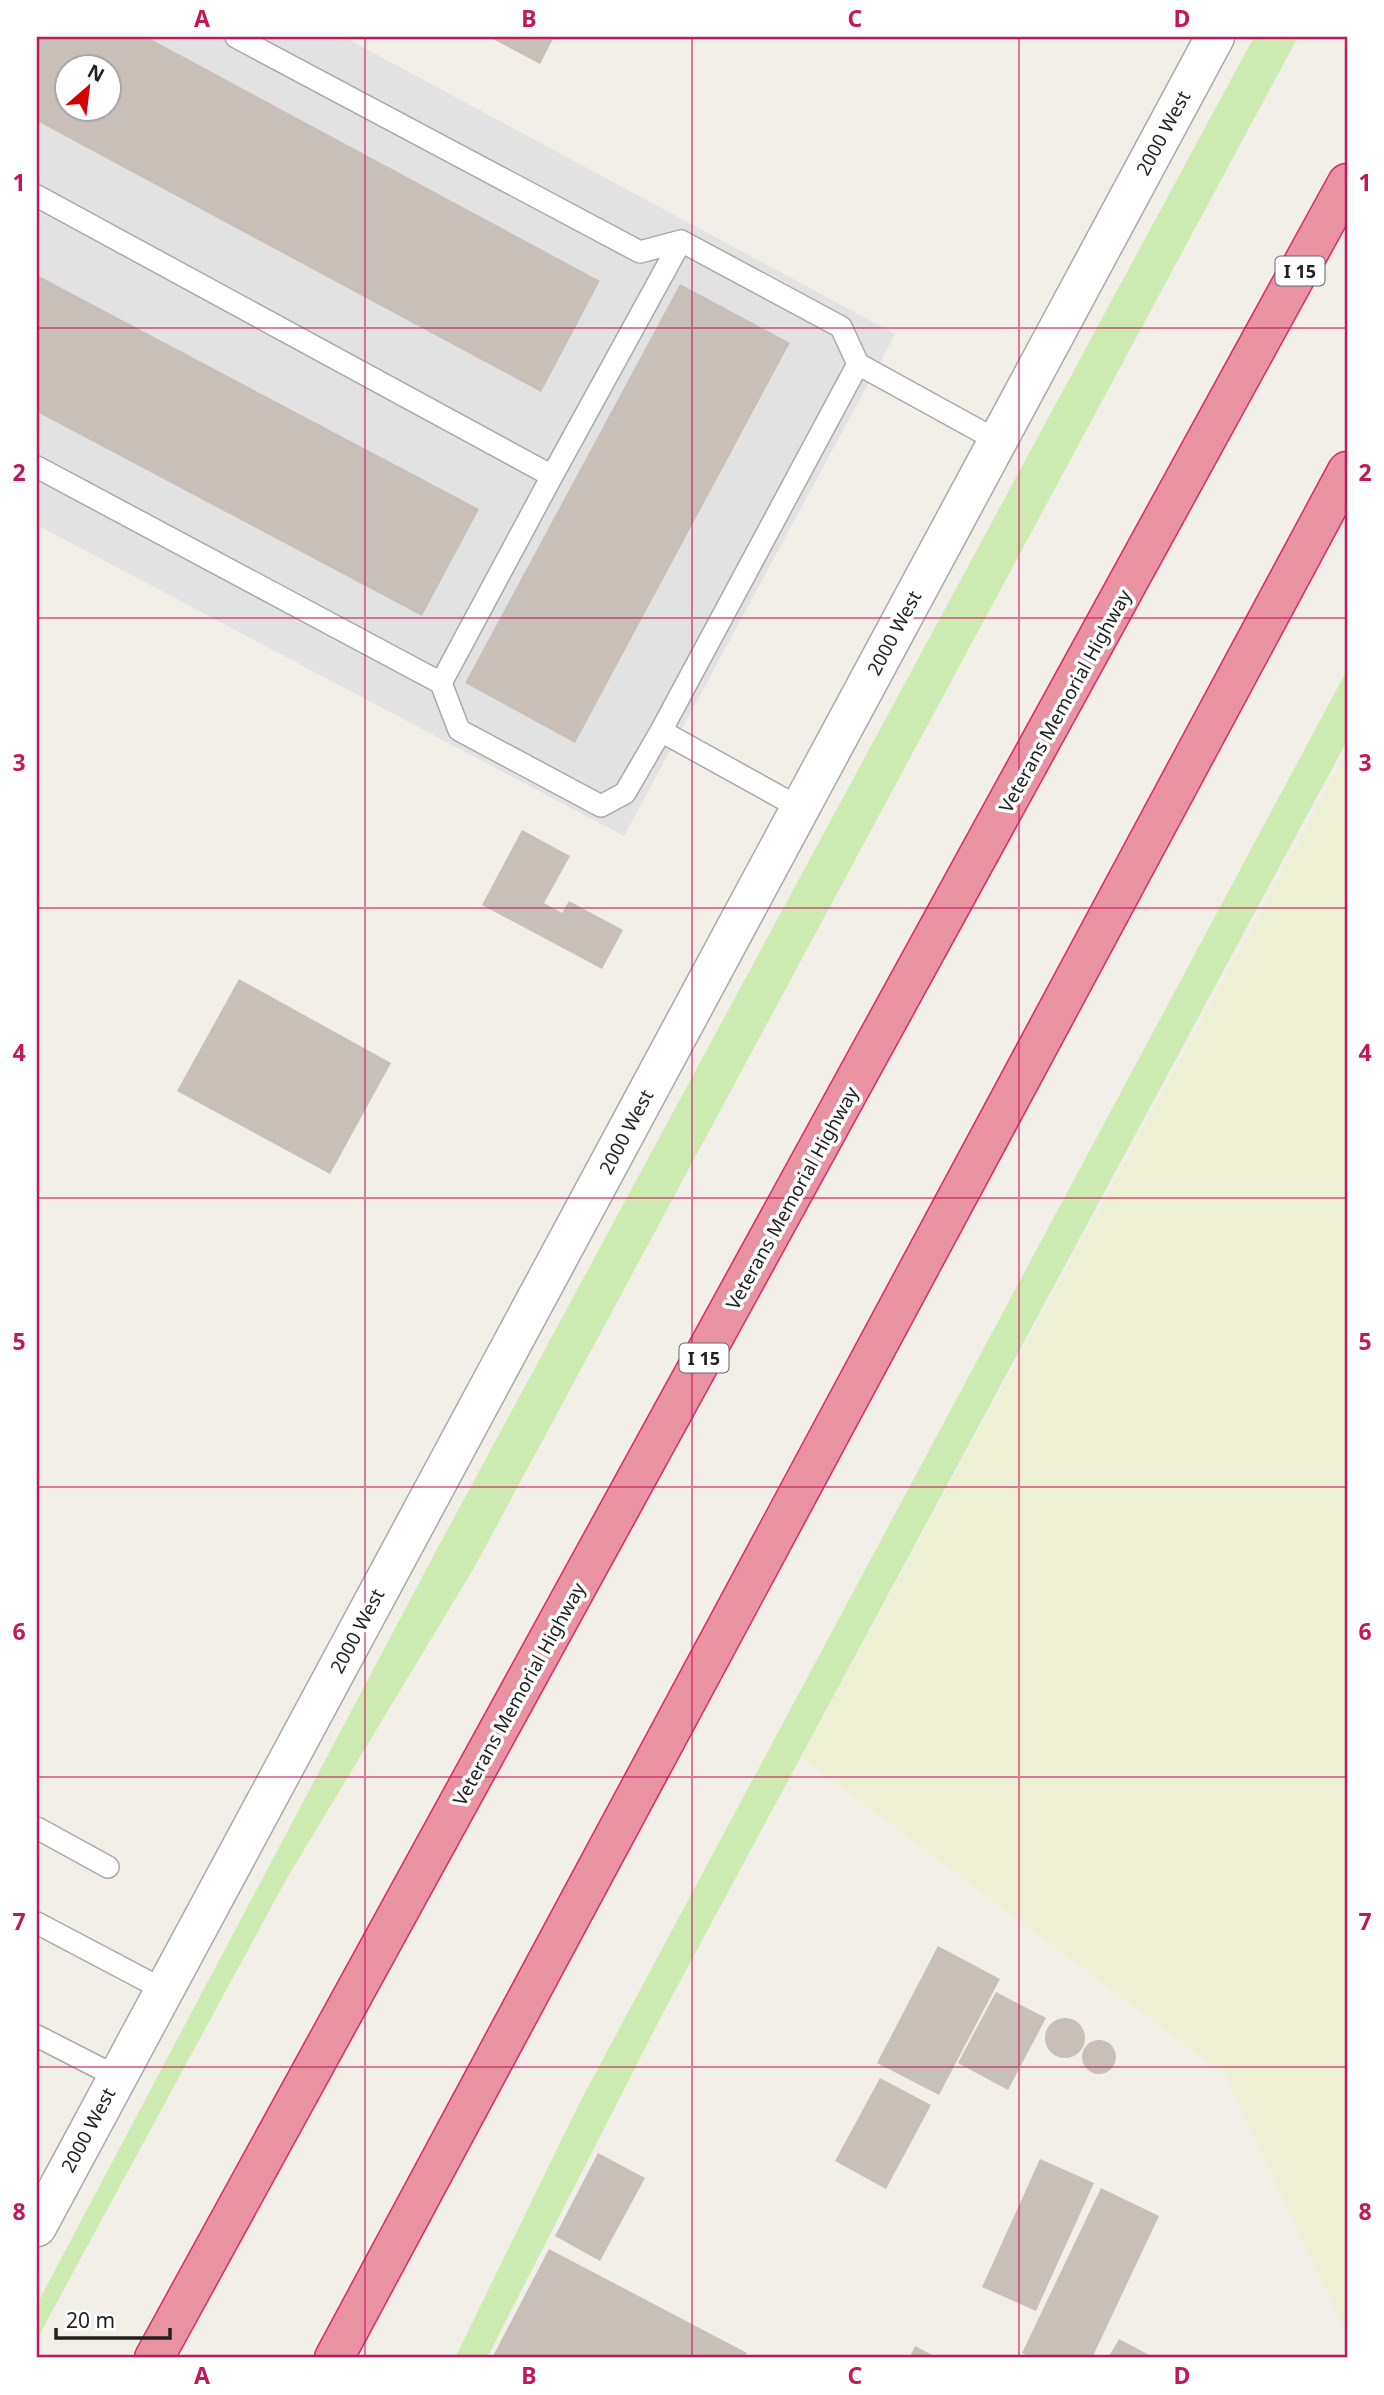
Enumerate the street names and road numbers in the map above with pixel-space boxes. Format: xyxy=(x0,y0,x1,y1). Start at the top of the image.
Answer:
street label: 2000 West xyxy=(1130,86,1196,180)
road number: I 15 xyxy=(1276,256,1324,286)
street label: Veterans Memorial Highway xyxy=(993,585,1137,817)
street label: 2000 West xyxy=(861,586,927,680)
street label: Veterans Memorial Highway xyxy=(720,1082,864,1314)
street label: 2000 West xyxy=(593,1085,659,1179)
road number: I 15 xyxy=(680,1344,728,1372)
street label: Veterans Memorial Highway xyxy=(447,1578,591,1810)
street label: 2000 West xyxy=(324,1584,390,1678)
street label: 2000 West xyxy=(55,2083,121,2177)

